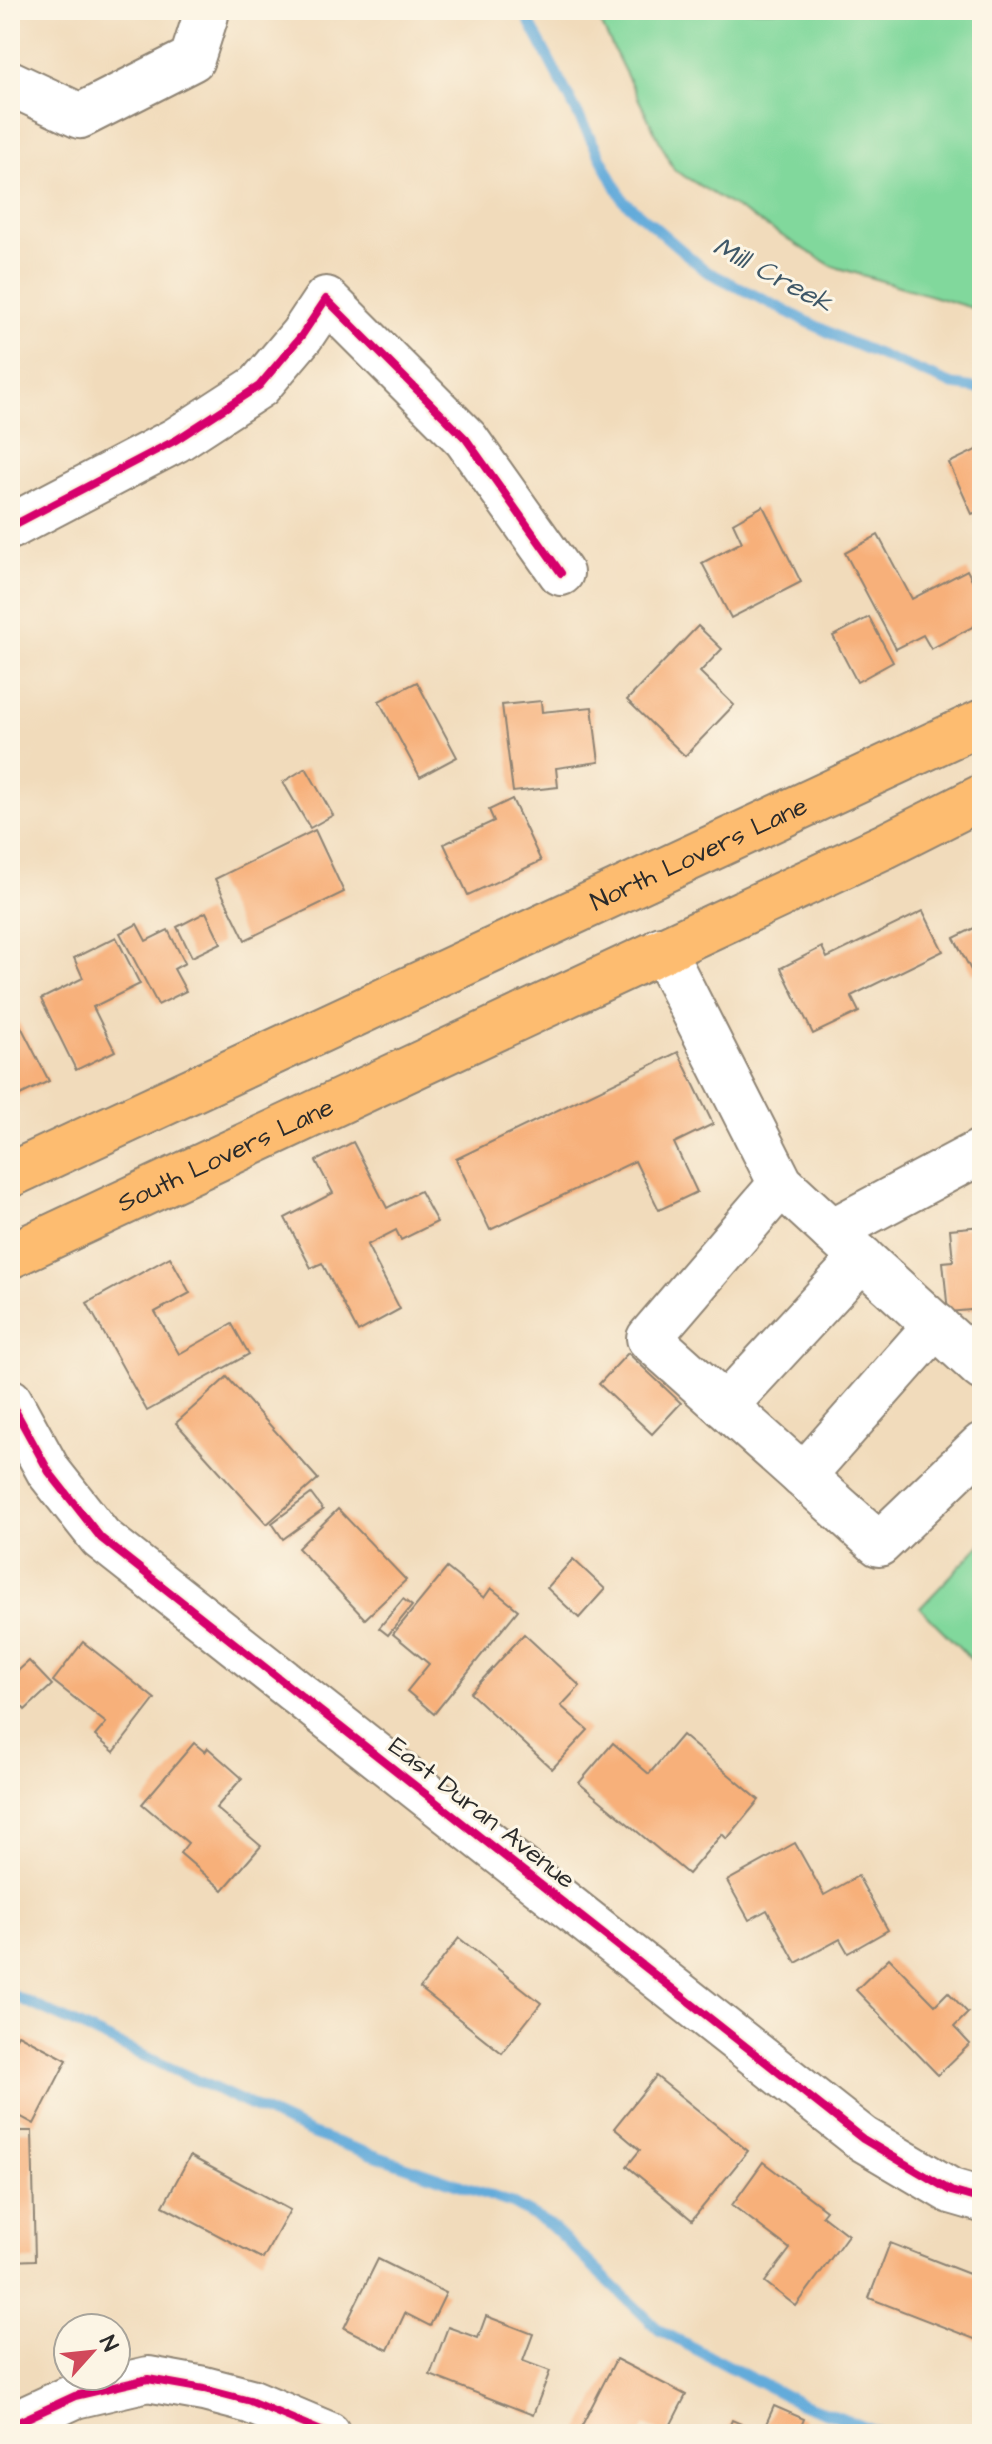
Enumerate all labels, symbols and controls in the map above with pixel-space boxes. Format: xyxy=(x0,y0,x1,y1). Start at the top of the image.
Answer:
water label: Mill Creek xyxy=(706,227,840,323)
street label: North Lovers Lane xyxy=(585,788,813,920)
street label: South Lovers Lane xyxy=(112,1089,339,1221)
street label: East Duran Avenue xyxy=(381,1729,583,1897)
north arrow xyxy=(52,2312,132,2392)
text: N xyxy=(92,2330,126,2357)

